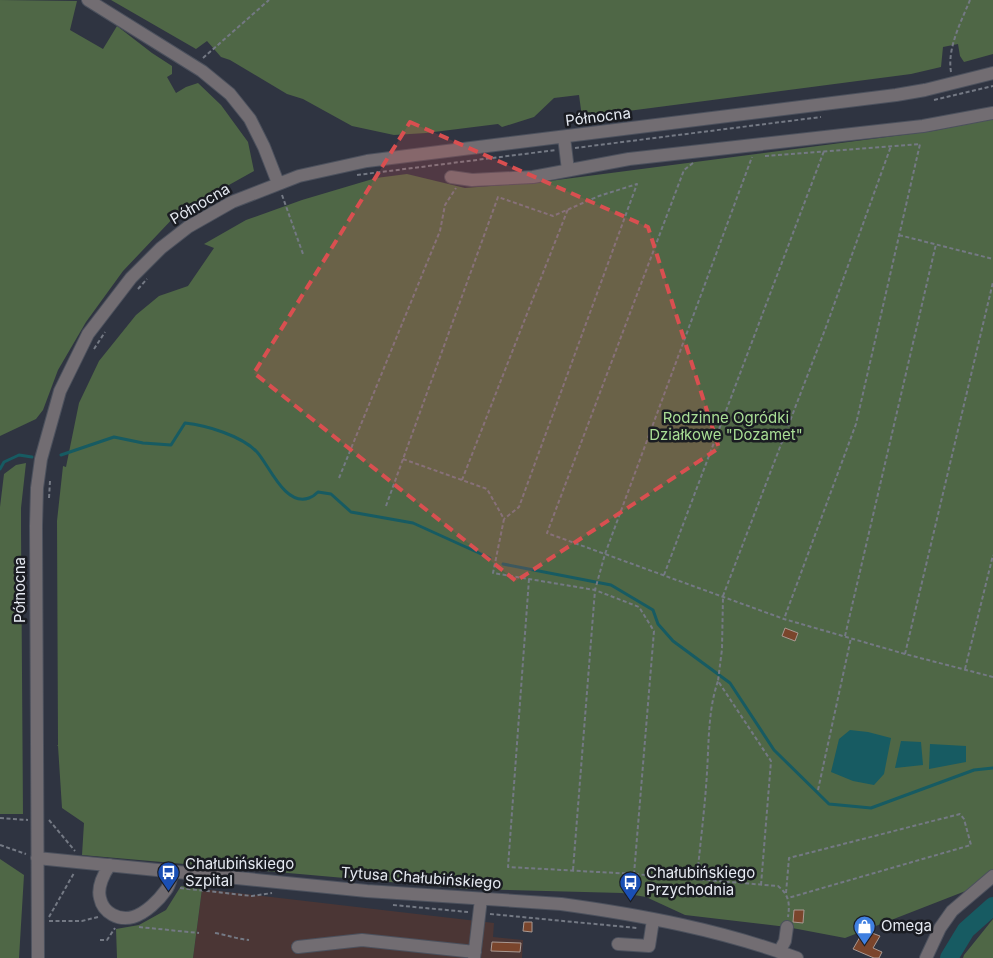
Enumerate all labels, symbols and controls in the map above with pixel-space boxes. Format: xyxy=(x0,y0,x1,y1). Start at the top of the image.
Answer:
street label: Północna xyxy=(564,103,632,130)
street label: Północna xyxy=(166,179,233,228)
park label: Rodzinne Ogródki Działkowe "Dozamet" xyxy=(649,408,803,444)
street label: Północna xyxy=(10,557,29,623)
place label: Chałubińskiego Szpital xyxy=(185,854,294,890)
bus stop icon: Chałubińskiego Szpital xyxy=(157,861,181,892)
street label: Tytusa Chałubińskiego xyxy=(340,862,502,893)
place label: Chałubińskiego Przychodnia xyxy=(646,863,755,899)
bus stop icon: Chałubińskiego Przychodnia xyxy=(618,870,642,901)
shop icon: Omega xyxy=(853,914,877,945)
place label: Omega xyxy=(881,916,932,935)

